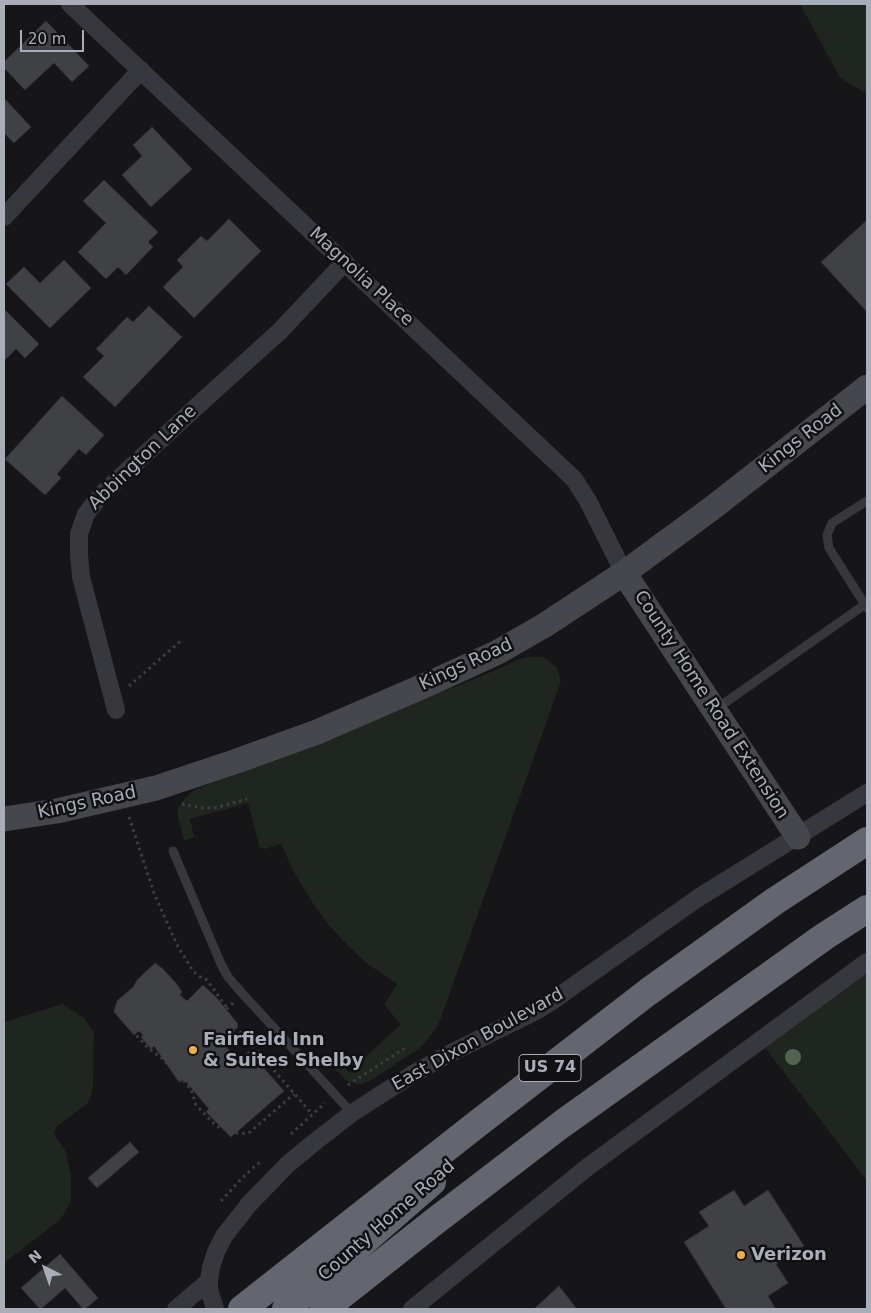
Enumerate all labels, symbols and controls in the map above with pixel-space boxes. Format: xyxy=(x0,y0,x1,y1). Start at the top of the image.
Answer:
scale bar xyxy=(22,20,86,52)
text: 20 m xyxy=(28,30,66,48)
street label: Magnolia Place xyxy=(304,223,418,331)
street label: Kings Road xyxy=(755,400,847,478)
street label: Abbington Lane xyxy=(85,401,201,515)
street label: County Home Road Extension xyxy=(629,587,793,823)
street label: Kings Road xyxy=(416,634,516,696)
street label: Kings Road xyxy=(36,782,138,824)
street label: East Dixon Boulevard xyxy=(388,984,568,1096)
place label: Fairfield Inn & Suites Shelby xyxy=(203,1029,363,1072)
marker: Fairfield Inn & Suites Shelby xyxy=(187,1044,199,1056)
road number: US 74 xyxy=(519,1054,581,1082)
street label: County Home Road xyxy=(314,1156,460,1286)
north arrow xyxy=(20,1243,70,1293)
place label: Verizon xyxy=(751,1244,827,1266)
text: N xyxy=(25,1247,45,1267)
marker: Verizon xyxy=(735,1249,747,1261)

